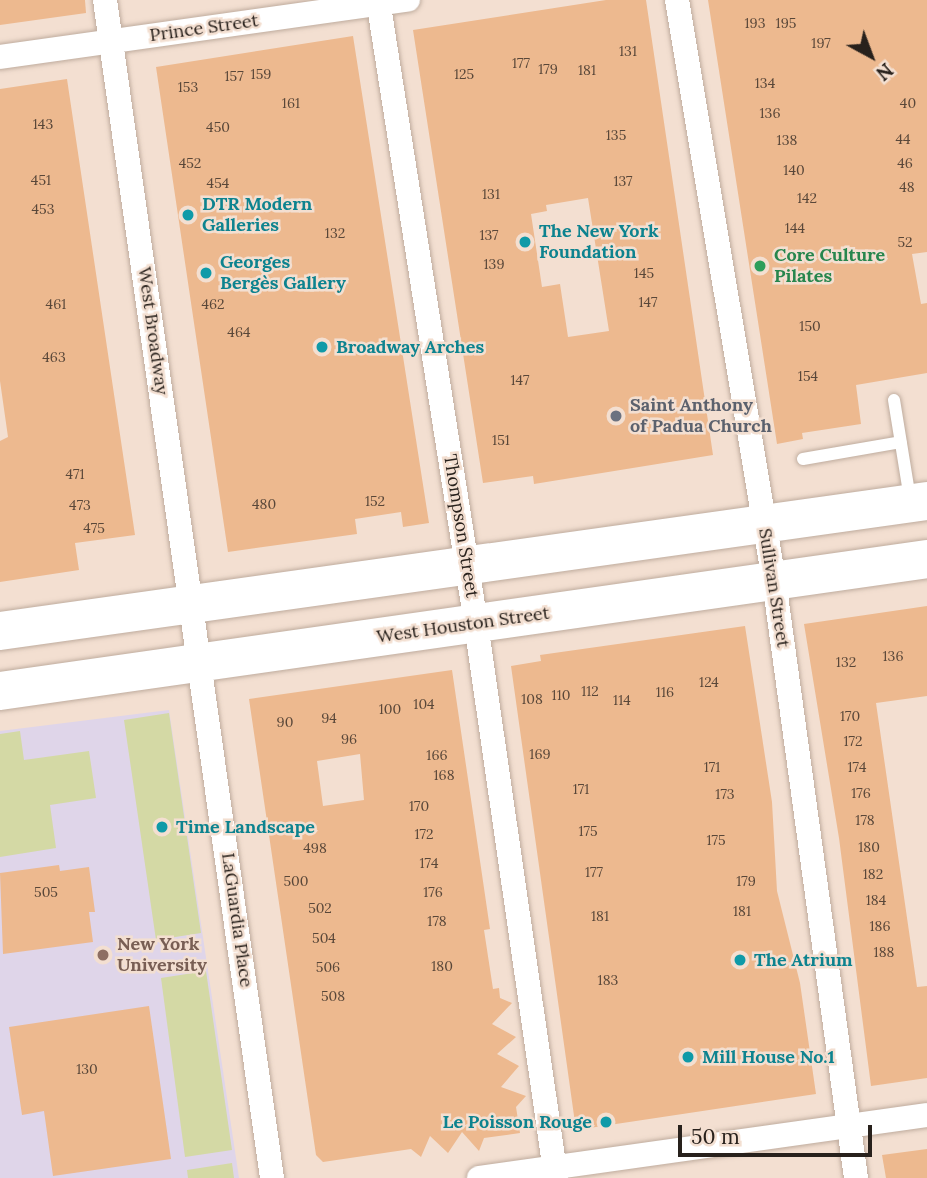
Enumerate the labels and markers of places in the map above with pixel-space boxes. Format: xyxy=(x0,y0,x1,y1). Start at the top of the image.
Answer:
place label: DTR Modern Galleries xyxy=(202,194,312,236)
marker: DTR Modern Galleries xyxy=(180,207,196,223)
place label: The New York Foundation xyxy=(539,221,659,264)
marker: The New York Foundation xyxy=(517,234,533,250)
place label: Core Culture Pilates xyxy=(774,245,885,288)
place label: Georges Bergès Gallery xyxy=(220,252,346,294)
marker: Core Culture Pilates xyxy=(752,258,768,274)
marker: Georges Bergès Gallery xyxy=(198,265,214,281)
place label: Broadway Arches xyxy=(336,336,484,358)
marker: Broadway Arches xyxy=(314,339,330,355)
place label: Saint Anthony of Padua Church xyxy=(630,395,772,438)
marker: Saint Anthony of Padua Church xyxy=(608,408,624,424)
place label: Time Landscape xyxy=(176,816,315,838)
marker: Time Landscape xyxy=(154,819,170,835)
place label: New York University xyxy=(117,934,207,976)
marker: New York University xyxy=(95,947,111,963)
place label: The Atrium xyxy=(754,949,853,971)
marker: The Atrium xyxy=(732,952,748,968)
place label: Mill House No.1 xyxy=(702,1046,835,1068)
marker: Mill House No.1 xyxy=(680,1049,696,1065)
place label: Le Poisson Rouge xyxy=(443,1111,592,1133)
marker: Le Poisson Rouge xyxy=(598,1114,614,1130)

